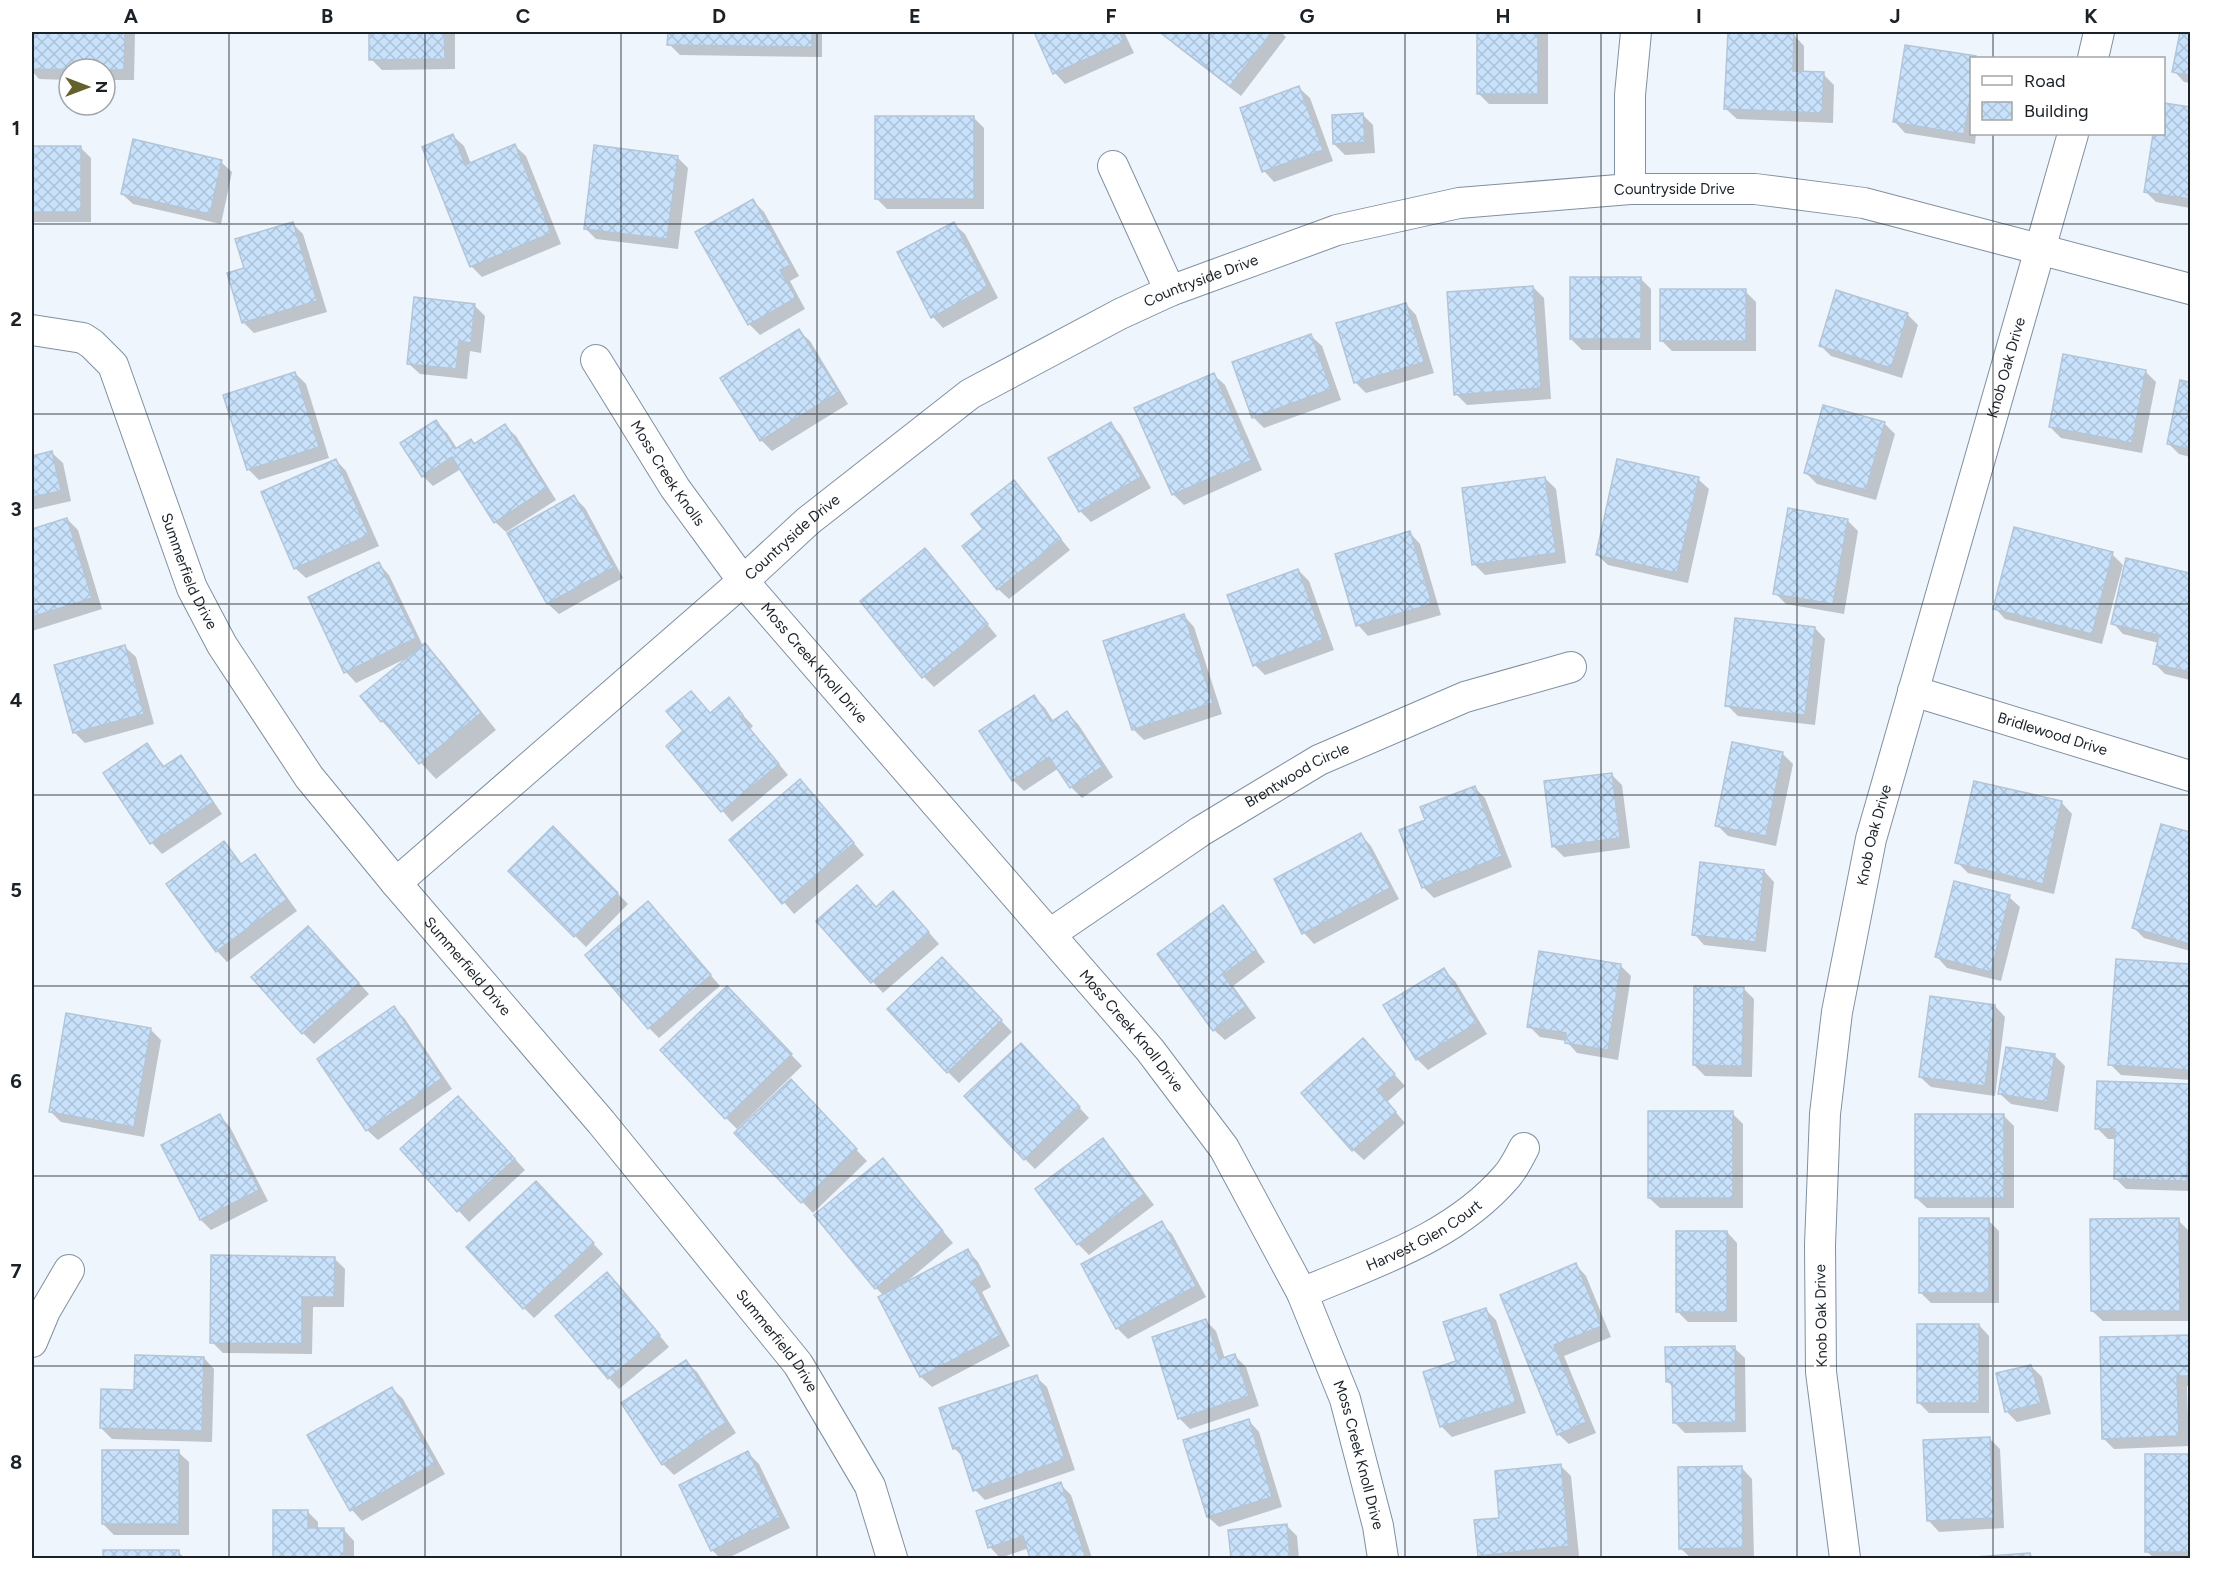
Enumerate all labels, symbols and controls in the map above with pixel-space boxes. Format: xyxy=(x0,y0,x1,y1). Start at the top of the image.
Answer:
text: A xyxy=(124,4,139,28)
text: B xyxy=(321,4,333,28)
text: C xyxy=(516,4,530,28)
text: D xyxy=(712,4,726,28)
text: E xyxy=(909,4,921,28)
text: F xyxy=(1105,4,1117,28)
text: G xyxy=(1300,4,1315,28)
text: H xyxy=(1496,4,1511,28)
text: I xyxy=(1696,4,1702,28)
text: J xyxy=(1889,4,1901,28)
text: K xyxy=(2084,4,2098,28)
north arrow xyxy=(57,57,117,117)
legend xyxy=(1970,57,2165,135)
text: Road xyxy=(2024,70,2065,92)
text: N xyxy=(92,81,111,93)
text: Building xyxy=(2024,100,2089,122)
text: 1 xyxy=(12,116,20,140)
street label: Countryside Drive xyxy=(1613,180,1735,199)
street label: Countryside Drive xyxy=(1141,251,1261,311)
text: 2 xyxy=(10,307,22,331)
street label: Knob Oak Drive xyxy=(1983,315,2029,420)
street label: Moss Creek Knolls xyxy=(627,417,709,529)
street label: Countryside Drive xyxy=(741,490,843,584)
text: 3 xyxy=(10,497,22,521)
street label: Summerfield Drive xyxy=(157,511,221,632)
street label: Moss Creek Knoll Drive xyxy=(757,599,871,727)
text: 4 xyxy=(10,688,23,712)
street label: Bridlewood Drive xyxy=(1995,708,2110,759)
street label: Brentwood Circle xyxy=(1242,739,1352,812)
street label: Knob Oak Drive xyxy=(1853,782,1895,887)
text: 5 xyxy=(10,878,22,902)
street label: Summerfield Drive xyxy=(420,913,515,1019)
street label: Moss Creek Knoll Drive xyxy=(1075,966,1187,1096)
text: 6 xyxy=(10,1069,22,1093)
street label: Harvest Glen Court xyxy=(1363,1196,1486,1275)
text: 7 xyxy=(10,1259,22,1283)
street label: Knob Oak Drive xyxy=(1811,1264,1831,1368)
street label: Summerfield Drive xyxy=(732,1286,821,1395)
street label: Moss Creek Knoll Drive xyxy=(1329,1378,1388,1531)
text: 8 xyxy=(10,1450,22,1474)

